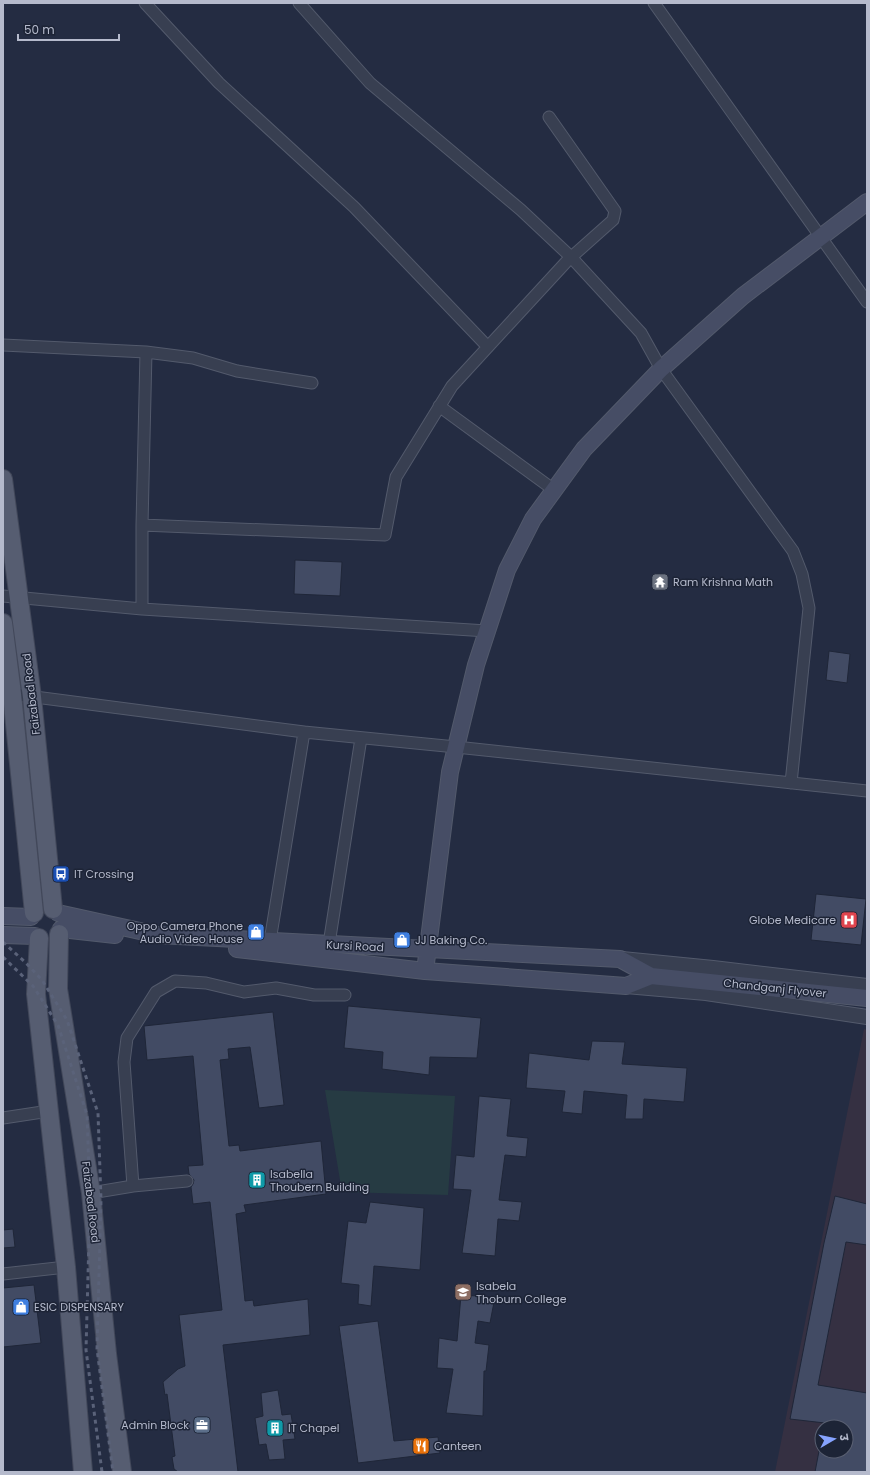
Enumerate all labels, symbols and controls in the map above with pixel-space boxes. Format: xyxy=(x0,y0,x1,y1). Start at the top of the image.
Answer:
scale bar xyxy=(18,16,119,42)
text: 50 m xyxy=(24,21,55,38)
temple icon: Ram Krishna Math xyxy=(650,572,670,592)
place label: Ram Krishna Math xyxy=(673,574,773,590)
street label: Faizabad Road xyxy=(18,652,44,736)
bus stop icon: IT Crossing xyxy=(51,864,71,884)
place label: IT Crossing xyxy=(74,866,134,882)
hospital icon: Globe Medicare xyxy=(839,910,859,930)
place label: Globe Medicare xyxy=(749,912,836,928)
place label: Oppo Camera Phone Audio Video House xyxy=(127,918,243,947)
shop icon: Oppo Camera Phone Audio Video House xyxy=(246,922,266,942)
shop icon: JJ Baking Co. xyxy=(392,930,412,950)
place label: JJ Baking Co. xyxy=(415,932,487,948)
street label: Kursi Road xyxy=(326,937,384,955)
street label: Chandganj Flyover xyxy=(723,975,827,1001)
street label: Faizabad Road xyxy=(78,1160,104,1244)
place label: Isabella Thoubern Building xyxy=(270,1166,369,1195)
building icon: Isabella Thoubern Building xyxy=(247,1170,267,1190)
place label: Isabela Thoburn College xyxy=(476,1278,567,1307)
school or university icon: Isabela Thoburn College xyxy=(453,1282,473,1302)
shop icon: ESIC DISPENSARY xyxy=(11,1297,31,1317)
place label: ESIC DISPENSARY xyxy=(34,1299,124,1315)
office icon: Admin Block xyxy=(192,1415,212,1435)
place label: Admin Block xyxy=(121,1417,189,1433)
building icon: IT Chapel xyxy=(265,1418,285,1438)
north arrow xyxy=(814,1419,854,1459)
place label: IT Chapel xyxy=(288,1420,340,1436)
text: उ xyxy=(835,1432,852,1443)
restaurant icon: Canteen xyxy=(411,1436,431,1456)
place label: Canteen xyxy=(434,1438,482,1454)

